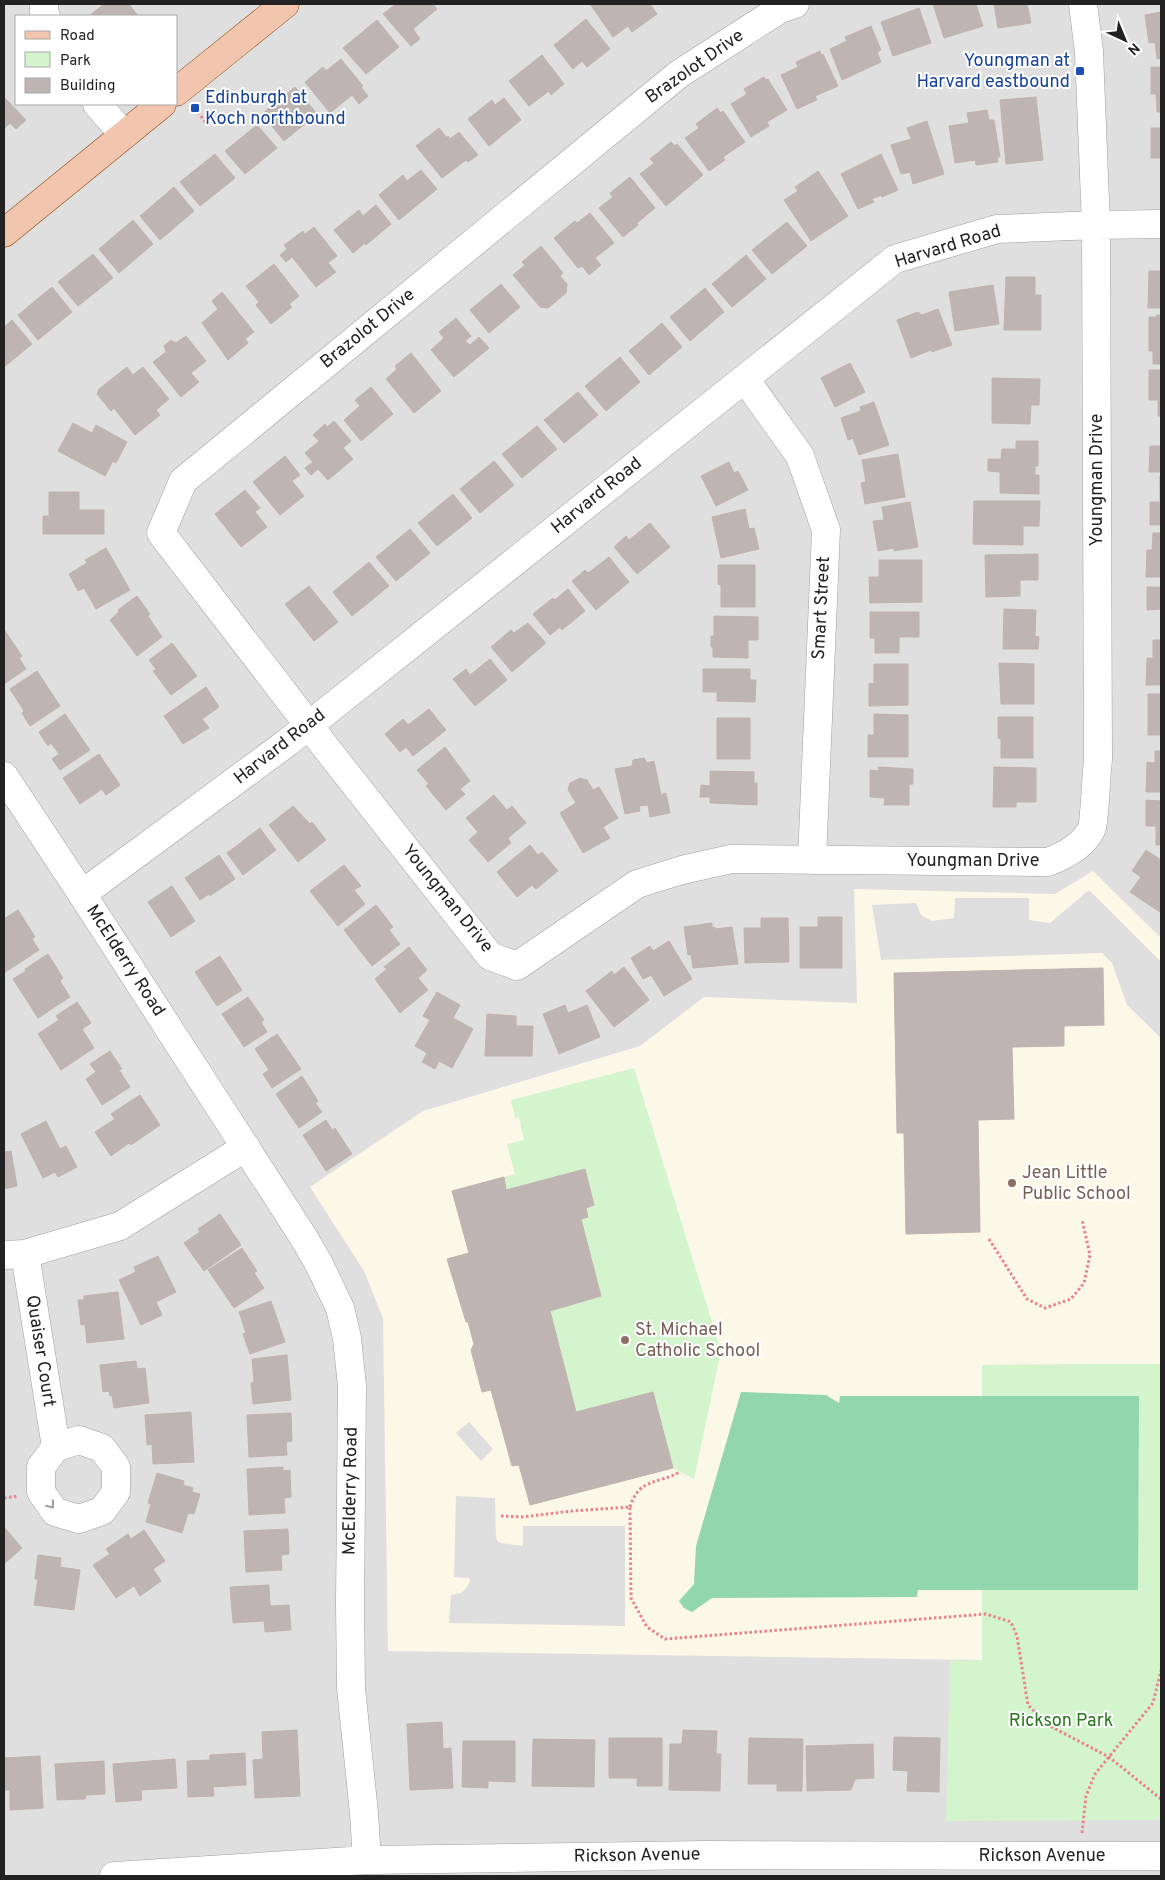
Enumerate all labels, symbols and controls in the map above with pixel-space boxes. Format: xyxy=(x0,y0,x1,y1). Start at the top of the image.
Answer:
legend xyxy=(15,15,178,105)
north arrow xyxy=(1100,15,1150,65)
street label: Brazolot Drive xyxy=(641,25,749,109)
text: Road xyxy=(60,27,95,46)
text: N xyxy=(1123,39,1143,58)
place label: Youngman at Harvard eastbound xyxy=(917,50,1070,94)
text: Park xyxy=(60,52,91,71)
marker: Youngman at Harvard eastbound xyxy=(1074,65,1086,77)
text: Building xyxy=(60,77,115,96)
place label: Edinburgh at Koch northbound xyxy=(205,87,346,131)
marker: Edinburgh at Koch northbound xyxy=(189,102,201,114)
street label: Harvard Road xyxy=(892,220,1004,274)
street label: Brazolot Drive xyxy=(316,284,420,374)
street label: Youngman Drive xyxy=(1086,414,1109,546)
street label: Harvard Road xyxy=(547,452,647,540)
street label: Smart Street xyxy=(808,556,836,660)
street label: Harvard Road xyxy=(230,704,330,790)
street label: Youngman Drive xyxy=(396,840,498,958)
street label: Youngman Drive xyxy=(907,850,1039,873)
street label: McElderry Road xyxy=(80,901,170,1021)
place label: Jean Little Public School xyxy=(1022,1162,1131,1206)
marker: Jean Little Public School xyxy=(1006,1177,1018,1189)
street label: Quaiser Court xyxy=(20,1293,60,1409)
place label: St. Michael Catholic School xyxy=(635,1319,760,1363)
marker: St. Michael Catholic School xyxy=(619,1334,631,1346)
street label: McElderry Road xyxy=(338,1427,364,1555)
one-way arrow xyxy=(45,1500,54,1509)
park label: Rickson Park xyxy=(1009,1710,1113,1733)
street label: Rickson Avenue xyxy=(573,1843,701,1869)
street label: Rickson Avenue xyxy=(979,1845,1105,1868)

